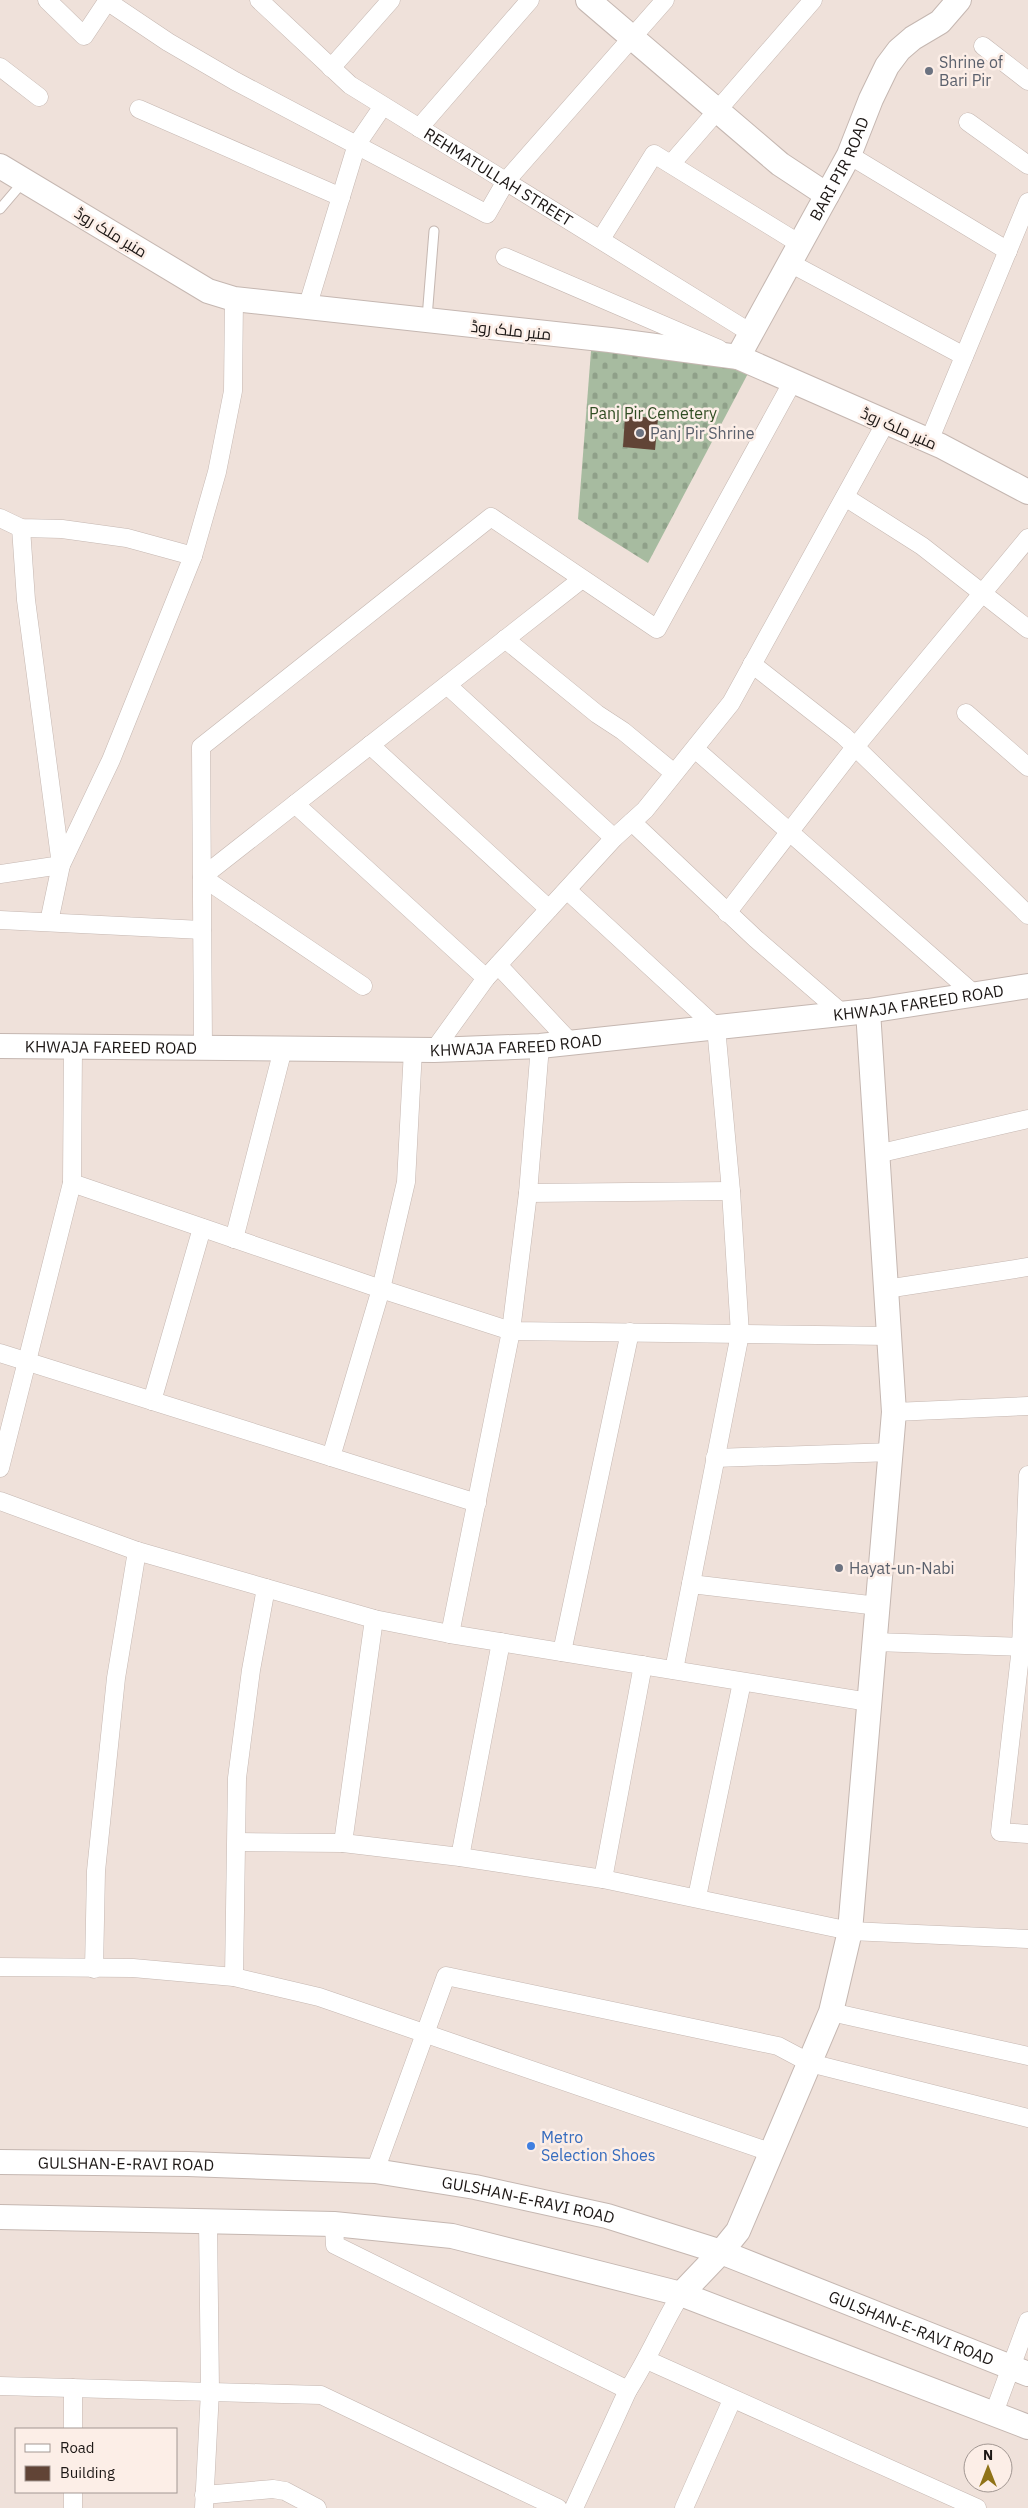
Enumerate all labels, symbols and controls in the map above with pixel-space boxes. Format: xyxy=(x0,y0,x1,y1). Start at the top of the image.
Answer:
place label: Shrine of Bari Pir xyxy=(939,52,1003,90)
marker: Shrine of Bari Pir xyxy=(923,65,935,77)
street label: BARI PIR ROAD xyxy=(805,114,873,224)
street label: REHMATULLAH STREET xyxy=(420,123,576,230)
street label: منیر ملک روڈ xyxy=(71,203,151,261)
street label: منیر ملک روڈ xyxy=(470,316,552,344)
street label: منیر ملک روڈ xyxy=(858,402,940,454)
park label: Panj Pir Cemetery xyxy=(589,403,717,423)
place label: Panj Pir Shrine xyxy=(650,423,755,443)
marker: Panj Pir Shrine xyxy=(634,427,646,439)
street label: KHWAJA FAREED ROAD xyxy=(832,980,1005,1025)
street label: KHWAJA FAREED ROAD xyxy=(429,1029,603,1060)
street label: KHWAJA FAREED ROAD xyxy=(25,1036,197,1058)
place label: Hayat-un-Nabi xyxy=(849,1558,954,1578)
marker: Hayat-un-Nabi xyxy=(833,1562,845,1574)
place label: Metro Selection Shoes xyxy=(541,2127,656,2165)
marker: Metro Selection Shoes xyxy=(525,2140,537,2152)
street label: GULSHAN-E-RAVI ROAD xyxy=(38,2152,215,2175)
street label: GULSHAN-E-RAVI ROAD xyxy=(440,2172,617,2228)
street label: GULSHAN-E-RAVI ROAD xyxy=(826,2286,997,2370)
legend xyxy=(15,2428,178,2493)
text: Road xyxy=(60,2438,95,2457)
north arrow xyxy=(963,2443,1013,2493)
text: N xyxy=(983,2446,993,2464)
text: Building xyxy=(60,2463,115,2482)

